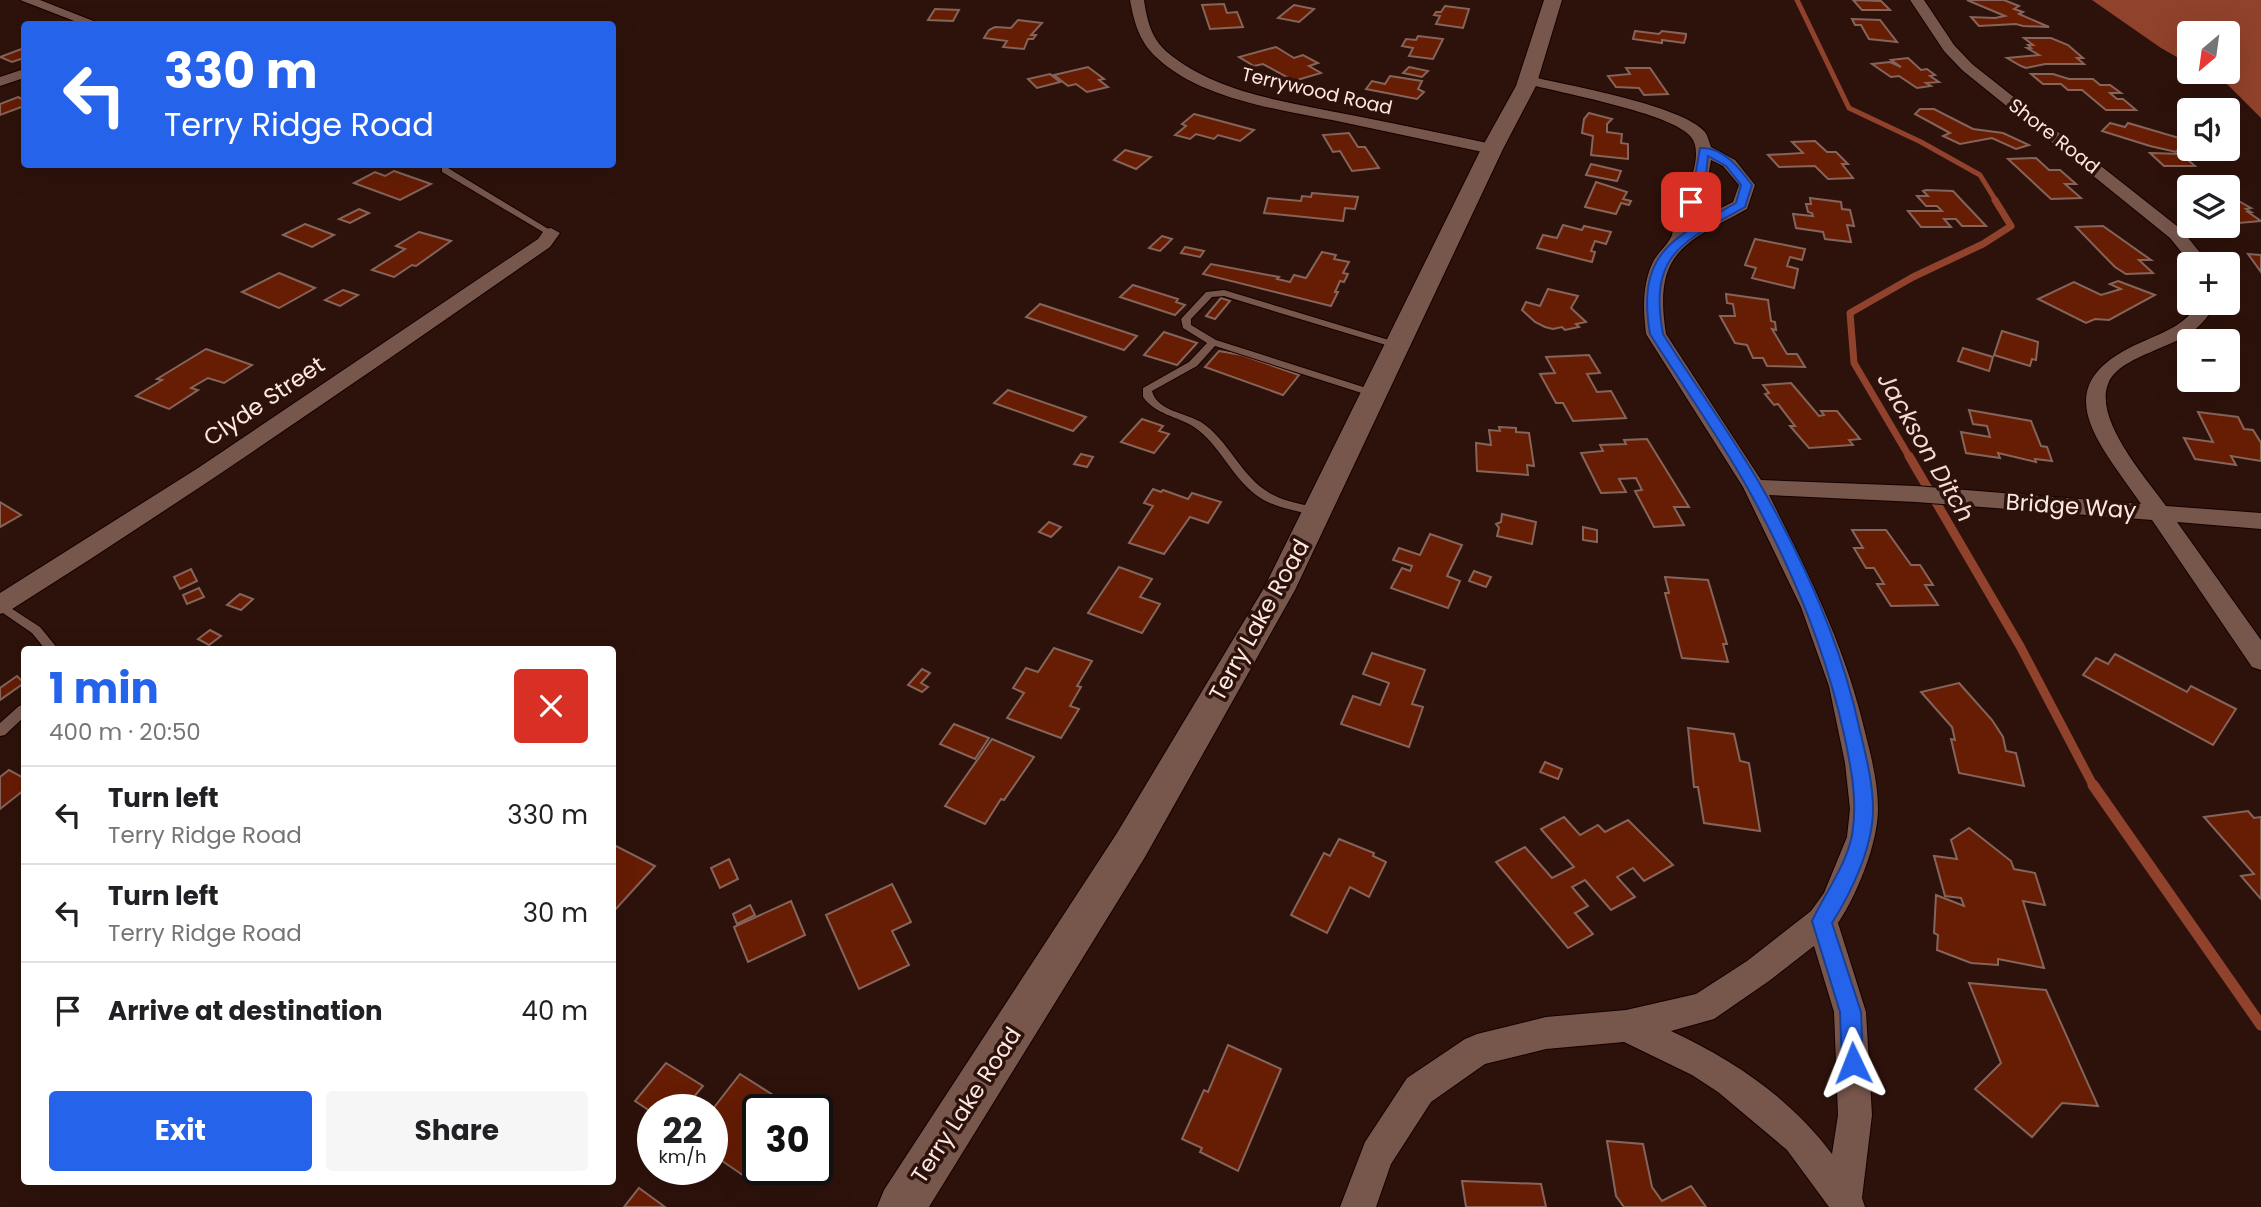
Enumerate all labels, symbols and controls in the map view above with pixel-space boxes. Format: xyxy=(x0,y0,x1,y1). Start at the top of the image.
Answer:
north arrow xyxy=(2177,21,2240,84)
map controls xyxy=(2177,21,2240,392)
text: 330 m xyxy=(164,37,318,105)
icon: left xyxy=(49,49,140,140)
street label: Terrywood Road xyxy=(1239,61,1395,121)
street label: Shore Road xyxy=(2003,92,2105,180)
button: sound xyxy=(2177,98,2240,161)
text: Terry Ridge Road xyxy=(164,102,434,147)
pin xyxy=(1661,172,1721,232)
button: layers xyxy=(2177,175,2240,238)
icon: arrive xyxy=(1672,183,1710,221)
button: + xyxy=(2177,252,2240,315)
button: − xyxy=(2177,329,2240,392)
street label: Clyde Street xyxy=(197,349,331,453)
water label: Jackson Ditch xyxy=(1870,366,1982,528)
street label: Bridge Way xyxy=(2005,485,2137,527)
street label: Terry Lake Road xyxy=(1201,533,1317,707)
text: 1 min xyxy=(49,659,159,718)
button: close xyxy=(514,669,588,743)
text: 400 m · 20:50 xyxy=(49,716,201,748)
text: Turn left xyxy=(108,780,219,816)
icon: left xyxy=(49,796,87,834)
text: 330 m xyxy=(507,797,588,833)
text: Terry Ridge Road xyxy=(108,819,302,851)
text: Turn left xyxy=(108,878,219,914)
icon: left xyxy=(49,894,87,932)
text: 30 m xyxy=(523,895,588,931)
text: Terry Ridge Road xyxy=(108,917,302,949)
icon: arrive xyxy=(49,992,87,1030)
text: Arrive at destination xyxy=(108,993,383,1029)
text: 40 m xyxy=(522,993,588,1029)
street label: Terry Lake Road xyxy=(903,1021,1029,1189)
position arrow xyxy=(1816,1026,1890,1100)
button: Exit xyxy=(49,1091,312,1171)
button: Share xyxy=(326,1091,588,1171)
speed limit sign: 30 xyxy=(742,1094,833,1185)
text: 22 xyxy=(663,1106,702,1155)
text: km/h xyxy=(659,1144,706,1169)

